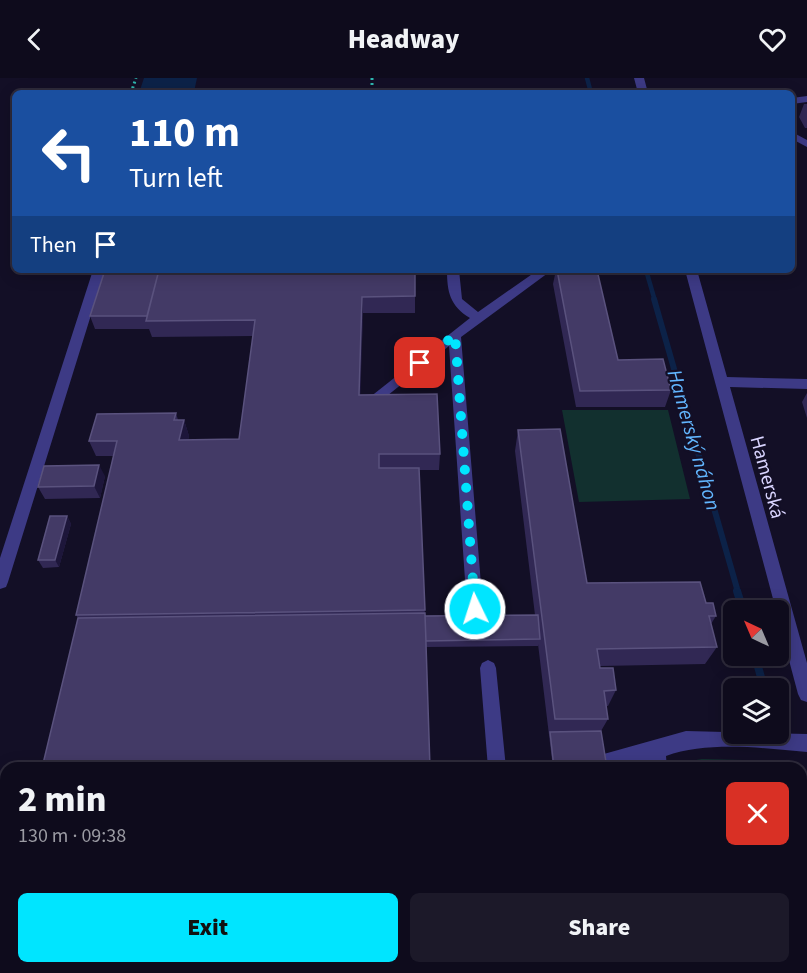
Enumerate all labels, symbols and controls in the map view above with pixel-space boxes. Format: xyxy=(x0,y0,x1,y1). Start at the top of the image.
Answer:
text: Headway xyxy=(348,20,459,59)
icon: back xyxy=(18,23,51,56)
icon: heart xyxy=(756,23,789,56)
text: 110 m xyxy=(129,103,240,163)
icon: left xyxy=(30,114,108,192)
text: Turn left xyxy=(129,159,223,198)
icon: arrive xyxy=(89,228,122,261)
text: Then xyxy=(30,229,77,261)
pin xyxy=(394,337,445,388)
icon: arrive xyxy=(403,346,436,379)
water label: Hamerský náhon xyxy=(660,366,728,514)
street label: Hamerská xyxy=(743,433,792,522)
position arrow xyxy=(443,577,507,641)
north arrow xyxy=(723,600,789,666)
map controls xyxy=(723,600,789,744)
button: layers xyxy=(723,678,789,744)
text: 2 min xyxy=(18,774,106,825)
button: close xyxy=(726,782,789,845)
text: 130 m · 09:38 xyxy=(18,822,126,850)
button: Exit xyxy=(18,893,398,962)
button: Share xyxy=(410,893,789,962)

